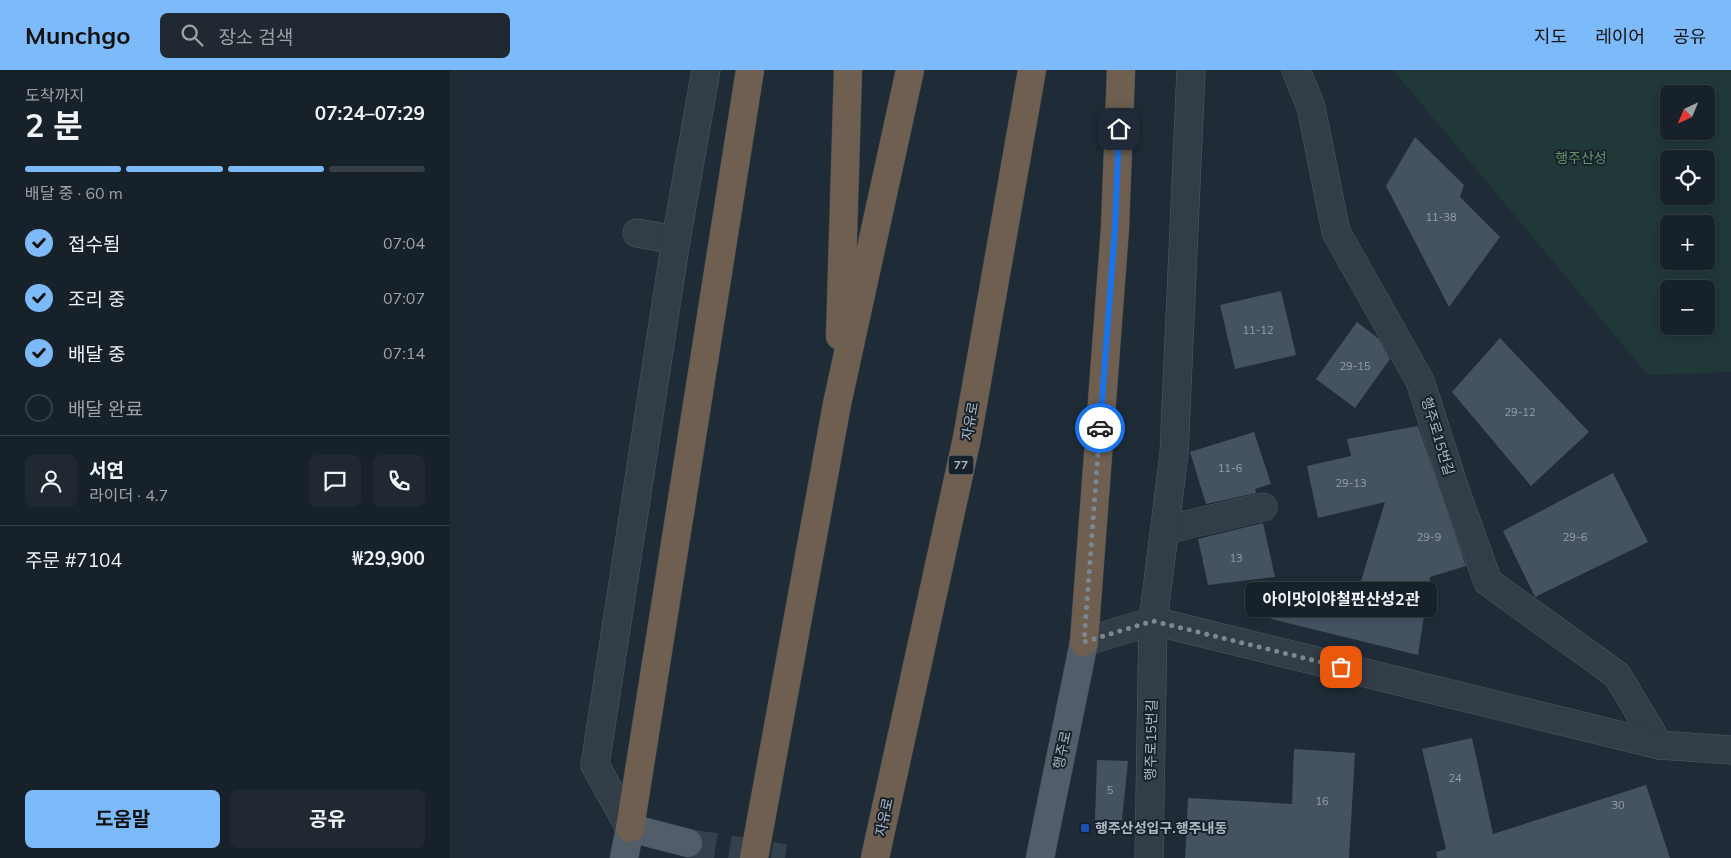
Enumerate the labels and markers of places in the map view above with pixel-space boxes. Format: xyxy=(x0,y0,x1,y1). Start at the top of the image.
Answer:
pin xyxy=(1098,108,1140,150)
callout: 아이맛이야철판산성2관 xyxy=(1245,582,1437,617)
pin xyxy=(1320,646,1362,688)
place label: 행주산성입구.행주내동 xyxy=(1095,819,1227,837)
marker: 행주산성입구.행주내동 xyxy=(1079,822,1091,834)

